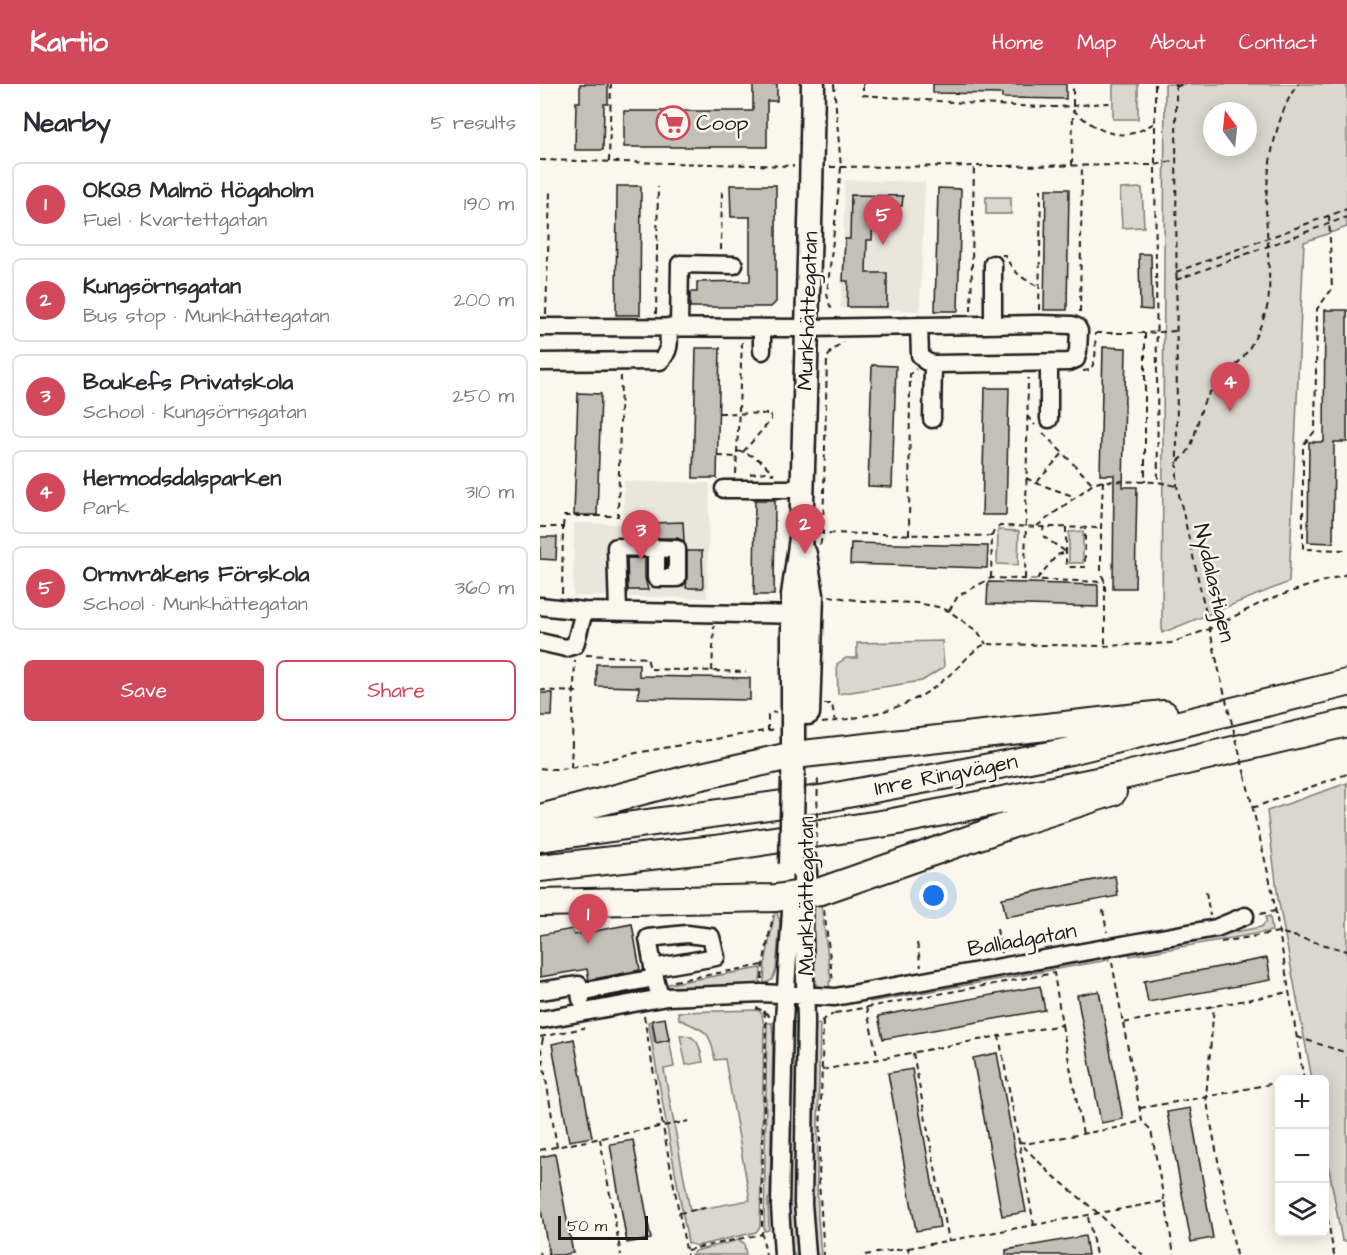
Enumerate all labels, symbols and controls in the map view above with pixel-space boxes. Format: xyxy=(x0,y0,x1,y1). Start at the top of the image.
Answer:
text: Kartio xyxy=(30,23,108,62)
text: Home xyxy=(992,28,1044,57)
text: Map xyxy=(1077,28,1117,57)
text: About xyxy=(1150,28,1206,57)
text: Contact xyxy=(1239,28,1317,57)
north arrow xyxy=(1203,102,1257,156)
text: Nearby xyxy=(24,105,111,141)
supermarket icon: Coop xyxy=(655,105,691,141)
place label: Coop xyxy=(696,108,749,139)
text: 5 results xyxy=(431,109,516,137)
text: OKQ8 Malmö Högaholm xyxy=(83,175,313,206)
text: 1 xyxy=(44,190,47,218)
text: 190 m xyxy=(464,190,514,218)
pin: 5 xyxy=(864,196,902,245)
text: Fuel · Kvartettgatan xyxy=(83,206,267,234)
street label: Munkhättegatan xyxy=(790,231,827,391)
text: Kungsörnsgatan xyxy=(83,271,241,302)
text: 2 xyxy=(40,286,51,314)
text: 200 m xyxy=(454,286,514,314)
text: Bus stop · Munkhättegatan xyxy=(83,302,330,330)
pin: 4 xyxy=(1210,362,1250,412)
text: Boukefs Privatskola xyxy=(83,367,293,398)
text: 3 xyxy=(40,382,51,410)
text: 250 m xyxy=(452,382,514,410)
text: School · Kungsörnsgatan xyxy=(83,398,307,426)
text: Hermodsdalsparken xyxy=(83,463,281,494)
text: 4 xyxy=(39,478,52,506)
text: 310 m xyxy=(465,478,514,506)
text: Park xyxy=(83,494,129,522)
pin: 2 xyxy=(786,504,824,554)
pin: 3 xyxy=(622,510,660,560)
street label: Nydalastigen xyxy=(1184,521,1243,645)
text: Ormvråkens Förskola xyxy=(83,559,309,590)
text: 5 xyxy=(38,574,53,602)
text: 360 m xyxy=(455,574,514,602)
text: School · Munkhättegatan xyxy=(83,590,308,618)
button: Save xyxy=(24,660,264,721)
button: Share xyxy=(276,660,516,721)
street label: Inre Ringvägen xyxy=(872,746,1021,805)
street label: Munkhättegatan xyxy=(791,816,823,976)
your location xyxy=(919,881,948,910)
pin: 1 xyxy=(568,894,608,944)
street label: Balladgatan xyxy=(965,915,1079,966)
map controls xyxy=(1275,1075,1329,1237)
button: + xyxy=(1275,1075,1329,1129)
button: − xyxy=(1275,1129,1329,1183)
button: layers xyxy=(1275,1183,1329,1237)
scale bar xyxy=(558,1213,648,1240)
text: 50 m xyxy=(567,1215,607,1237)

